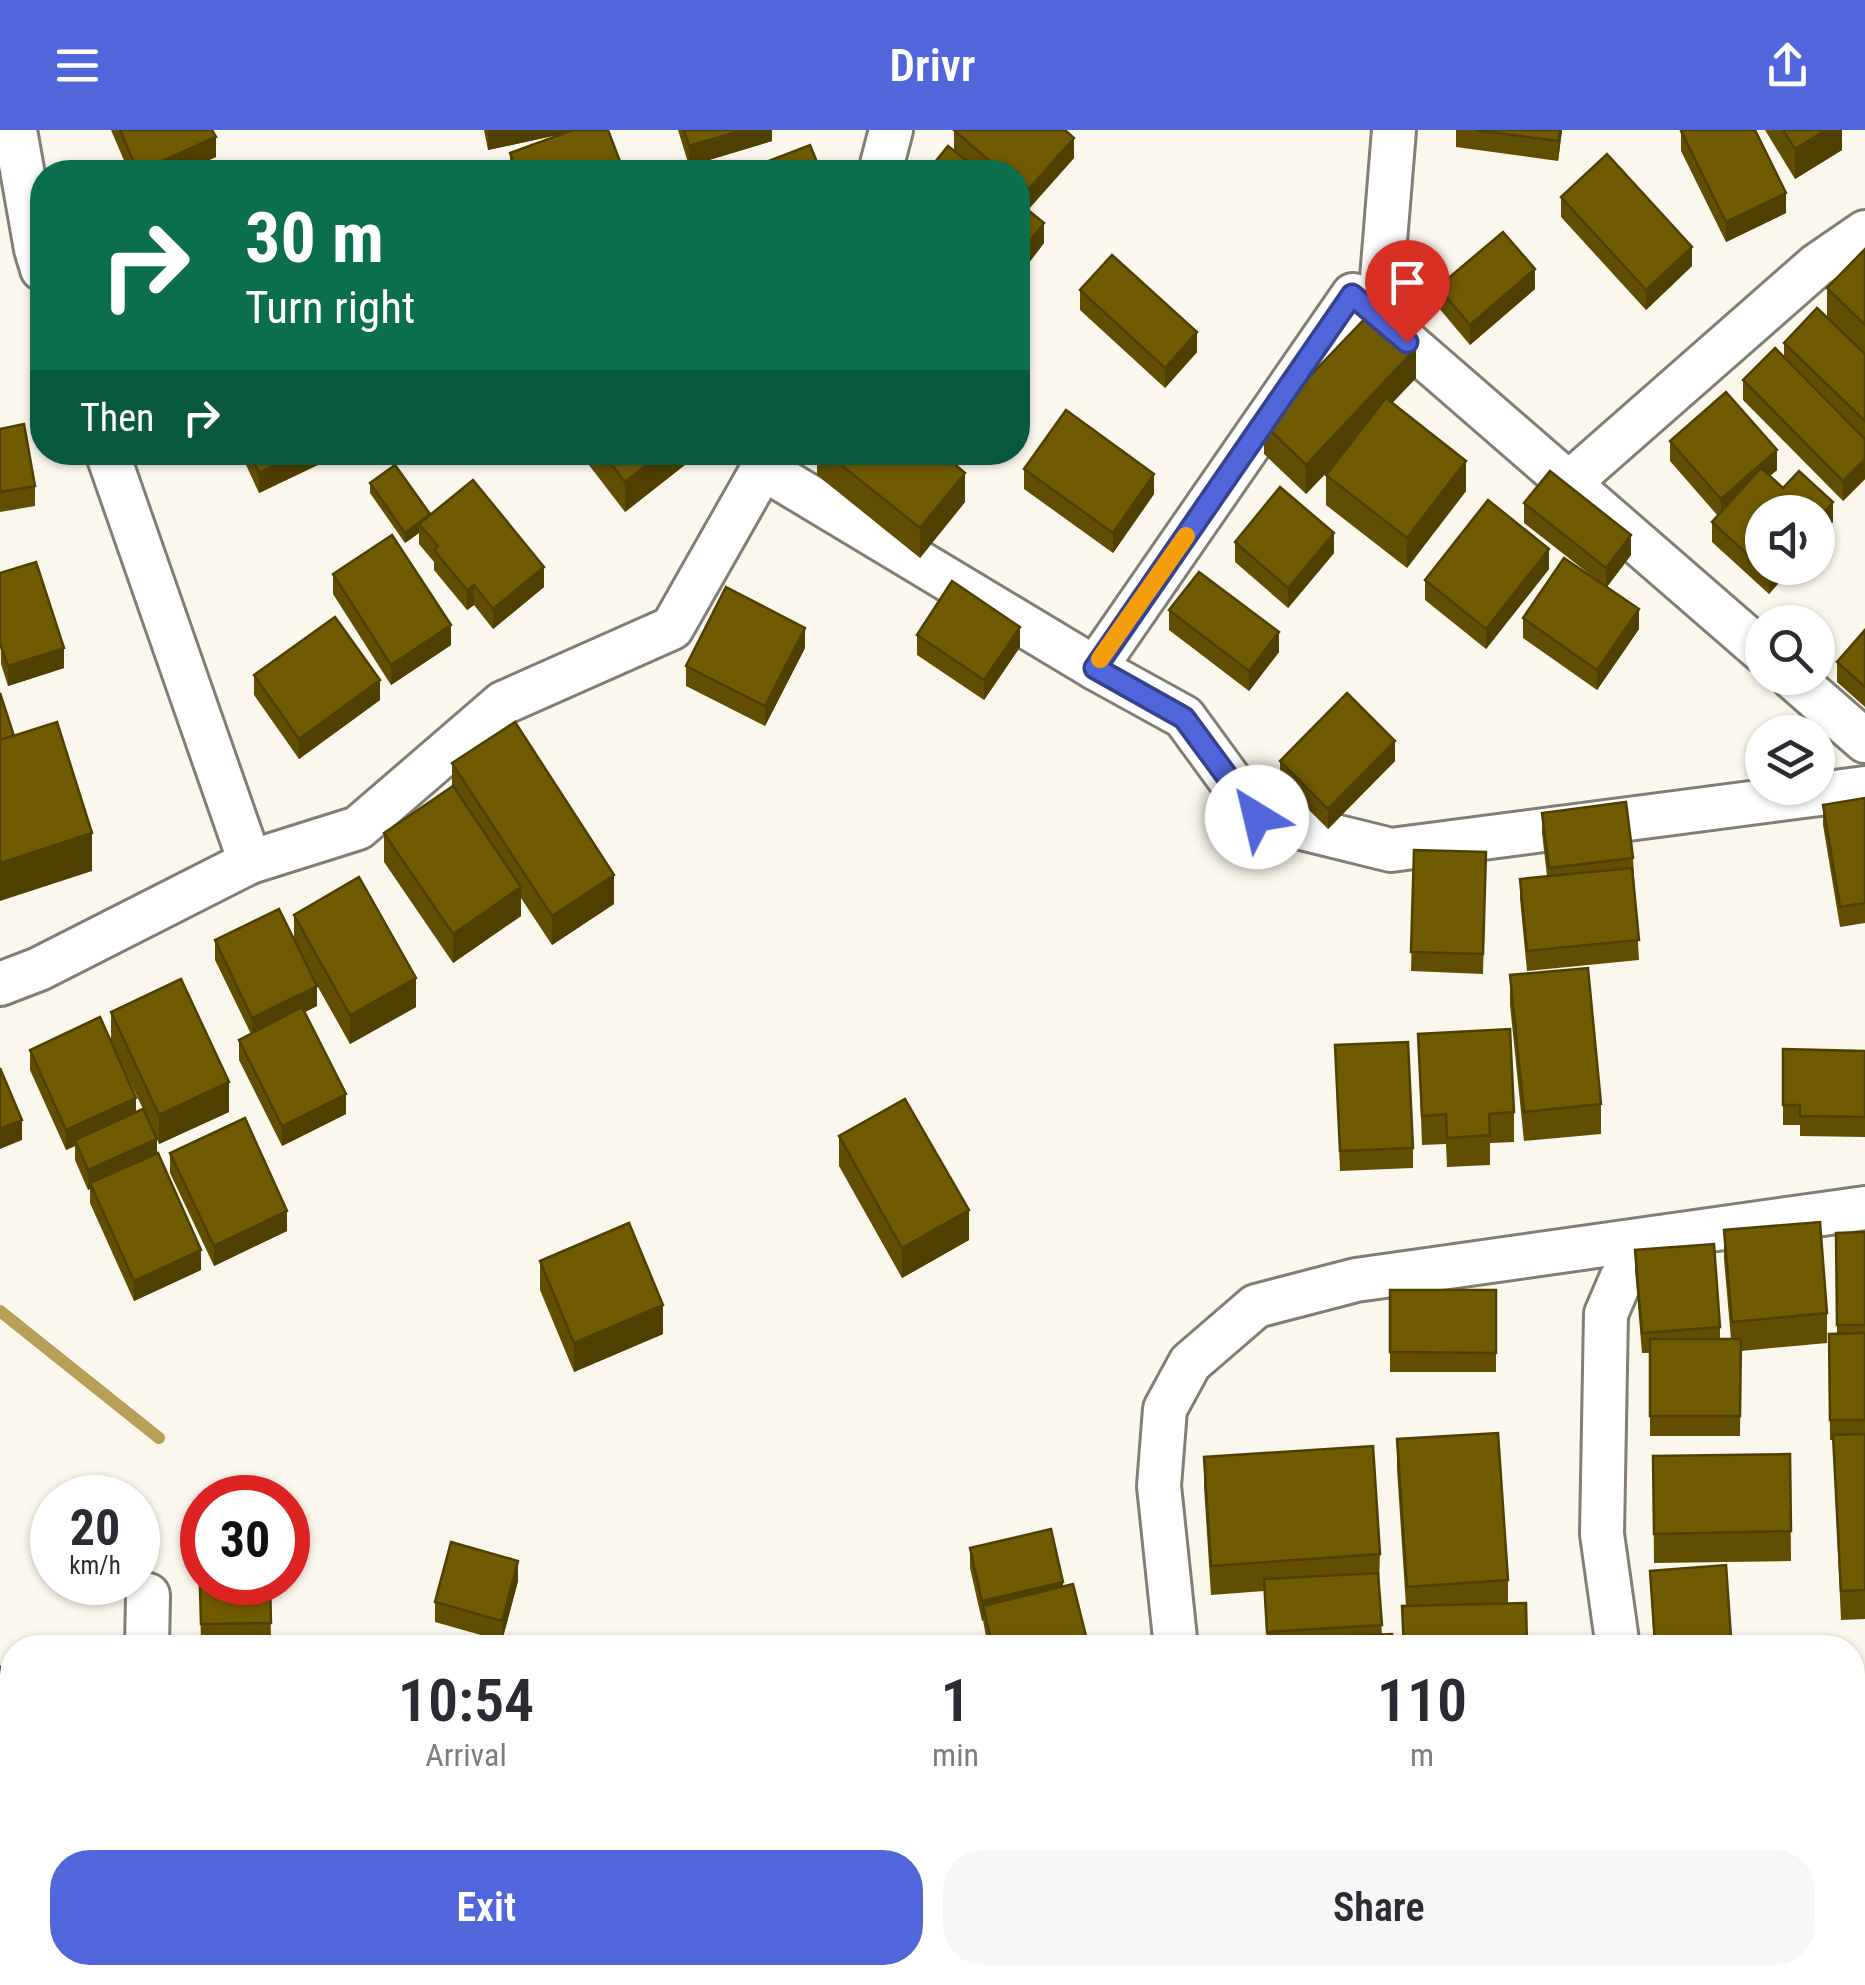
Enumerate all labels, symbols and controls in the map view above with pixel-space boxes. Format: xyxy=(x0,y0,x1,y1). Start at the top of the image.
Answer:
icon: menu xyxy=(50,38,105,93)
icon: share xyxy=(1760,38,1815,93)
text: Drivr xyxy=(890,39,975,92)
text: 30 m xyxy=(245,197,384,279)
icon: right xyxy=(80,200,210,330)
pin xyxy=(1365,240,1450,343)
icon: arrive xyxy=(1380,255,1435,310)
text: Turn right xyxy=(245,281,415,334)
icon: right xyxy=(174,390,229,445)
text: Then xyxy=(80,396,154,440)
map controls xyxy=(1745,495,1835,805)
button: sound xyxy=(1745,495,1835,585)
button: search xyxy=(1745,605,1835,695)
button: layers xyxy=(1745,715,1835,805)
position arrow xyxy=(1205,765,1309,869)
speed limit sign: 30 xyxy=(180,1475,310,1605)
text: 20 xyxy=(70,1499,120,1557)
text: km/h xyxy=(69,1551,121,1580)
text: 10:54 xyxy=(398,1665,534,1736)
text: 1 xyxy=(940,1665,971,1736)
text: 110 xyxy=(1377,1665,1467,1736)
text: Arrival xyxy=(425,1736,507,1774)
text: min xyxy=(932,1736,979,1774)
text: m xyxy=(1410,1736,1434,1774)
button: Exit xyxy=(50,1850,923,1965)
button: Share xyxy=(943,1850,1815,1965)

